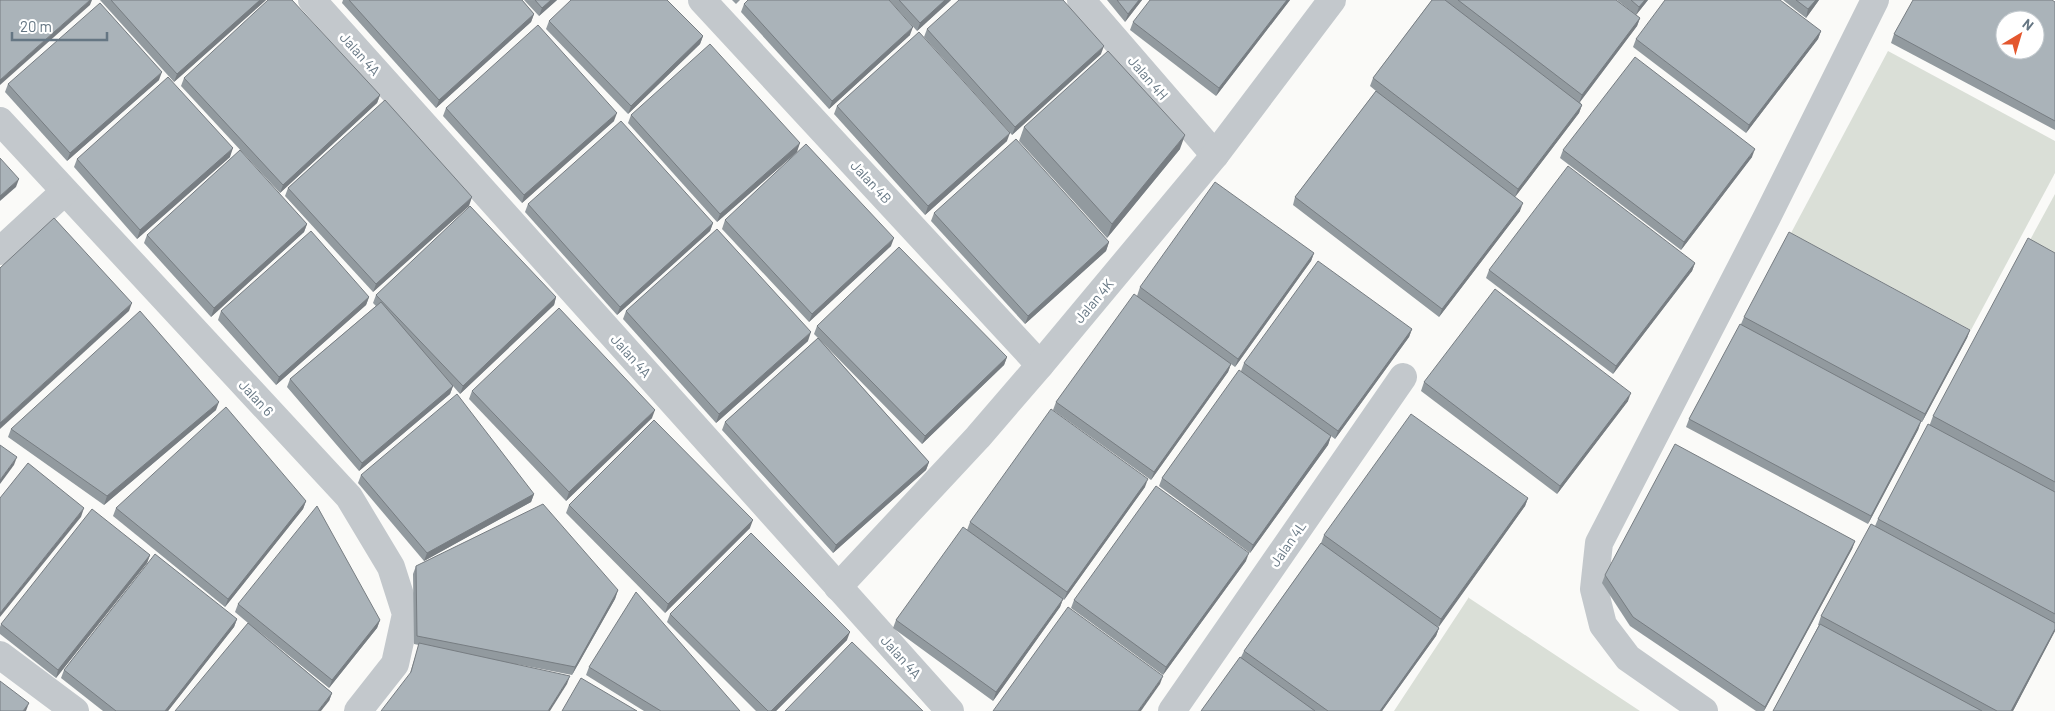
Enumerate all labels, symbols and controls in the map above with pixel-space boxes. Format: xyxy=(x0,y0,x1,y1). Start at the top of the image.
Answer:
scale bar xyxy=(12,10,108,42)
north arrow xyxy=(1995,10,2045,60)
text: N xyxy=(2019,15,2037,34)
text: 20 m xyxy=(20,17,52,35)
street label: Jalan 4A xyxy=(337,29,384,79)
street label: Jalan 4H xyxy=(1125,52,1172,103)
street label: Jalan 4B xyxy=(847,157,895,207)
street label: Jalan 4K xyxy=(1070,275,1117,326)
street label: Jalan 4A xyxy=(608,331,655,381)
street label: Jalan 6 xyxy=(235,376,277,419)
street label: Jalan 4L xyxy=(1266,518,1309,570)
street label: Jalan 4A xyxy=(878,632,925,682)

